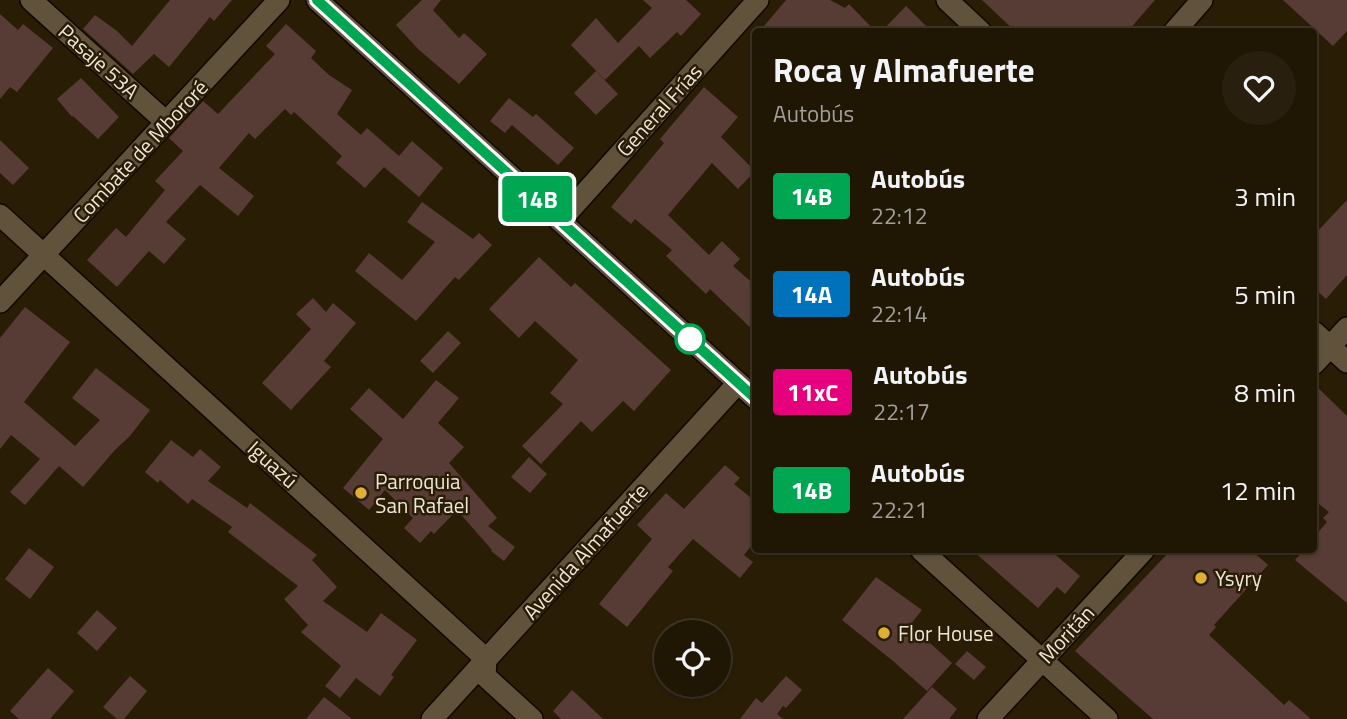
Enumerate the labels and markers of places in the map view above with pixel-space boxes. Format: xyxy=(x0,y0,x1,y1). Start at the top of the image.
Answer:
unlabelled marker xyxy=(675,324,705,354)
place label: Parroquia San Rafael xyxy=(375,465,469,521)
marker: Parroquia San Rafael xyxy=(353,485,369,501)
place label: Ysyry xyxy=(1215,562,1262,594)
marker: Ysyry xyxy=(1193,570,1209,586)
place label: Flor House xyxy=(898,617,994,649)
marker: Flor House xyxy=(876,625,892,641)

